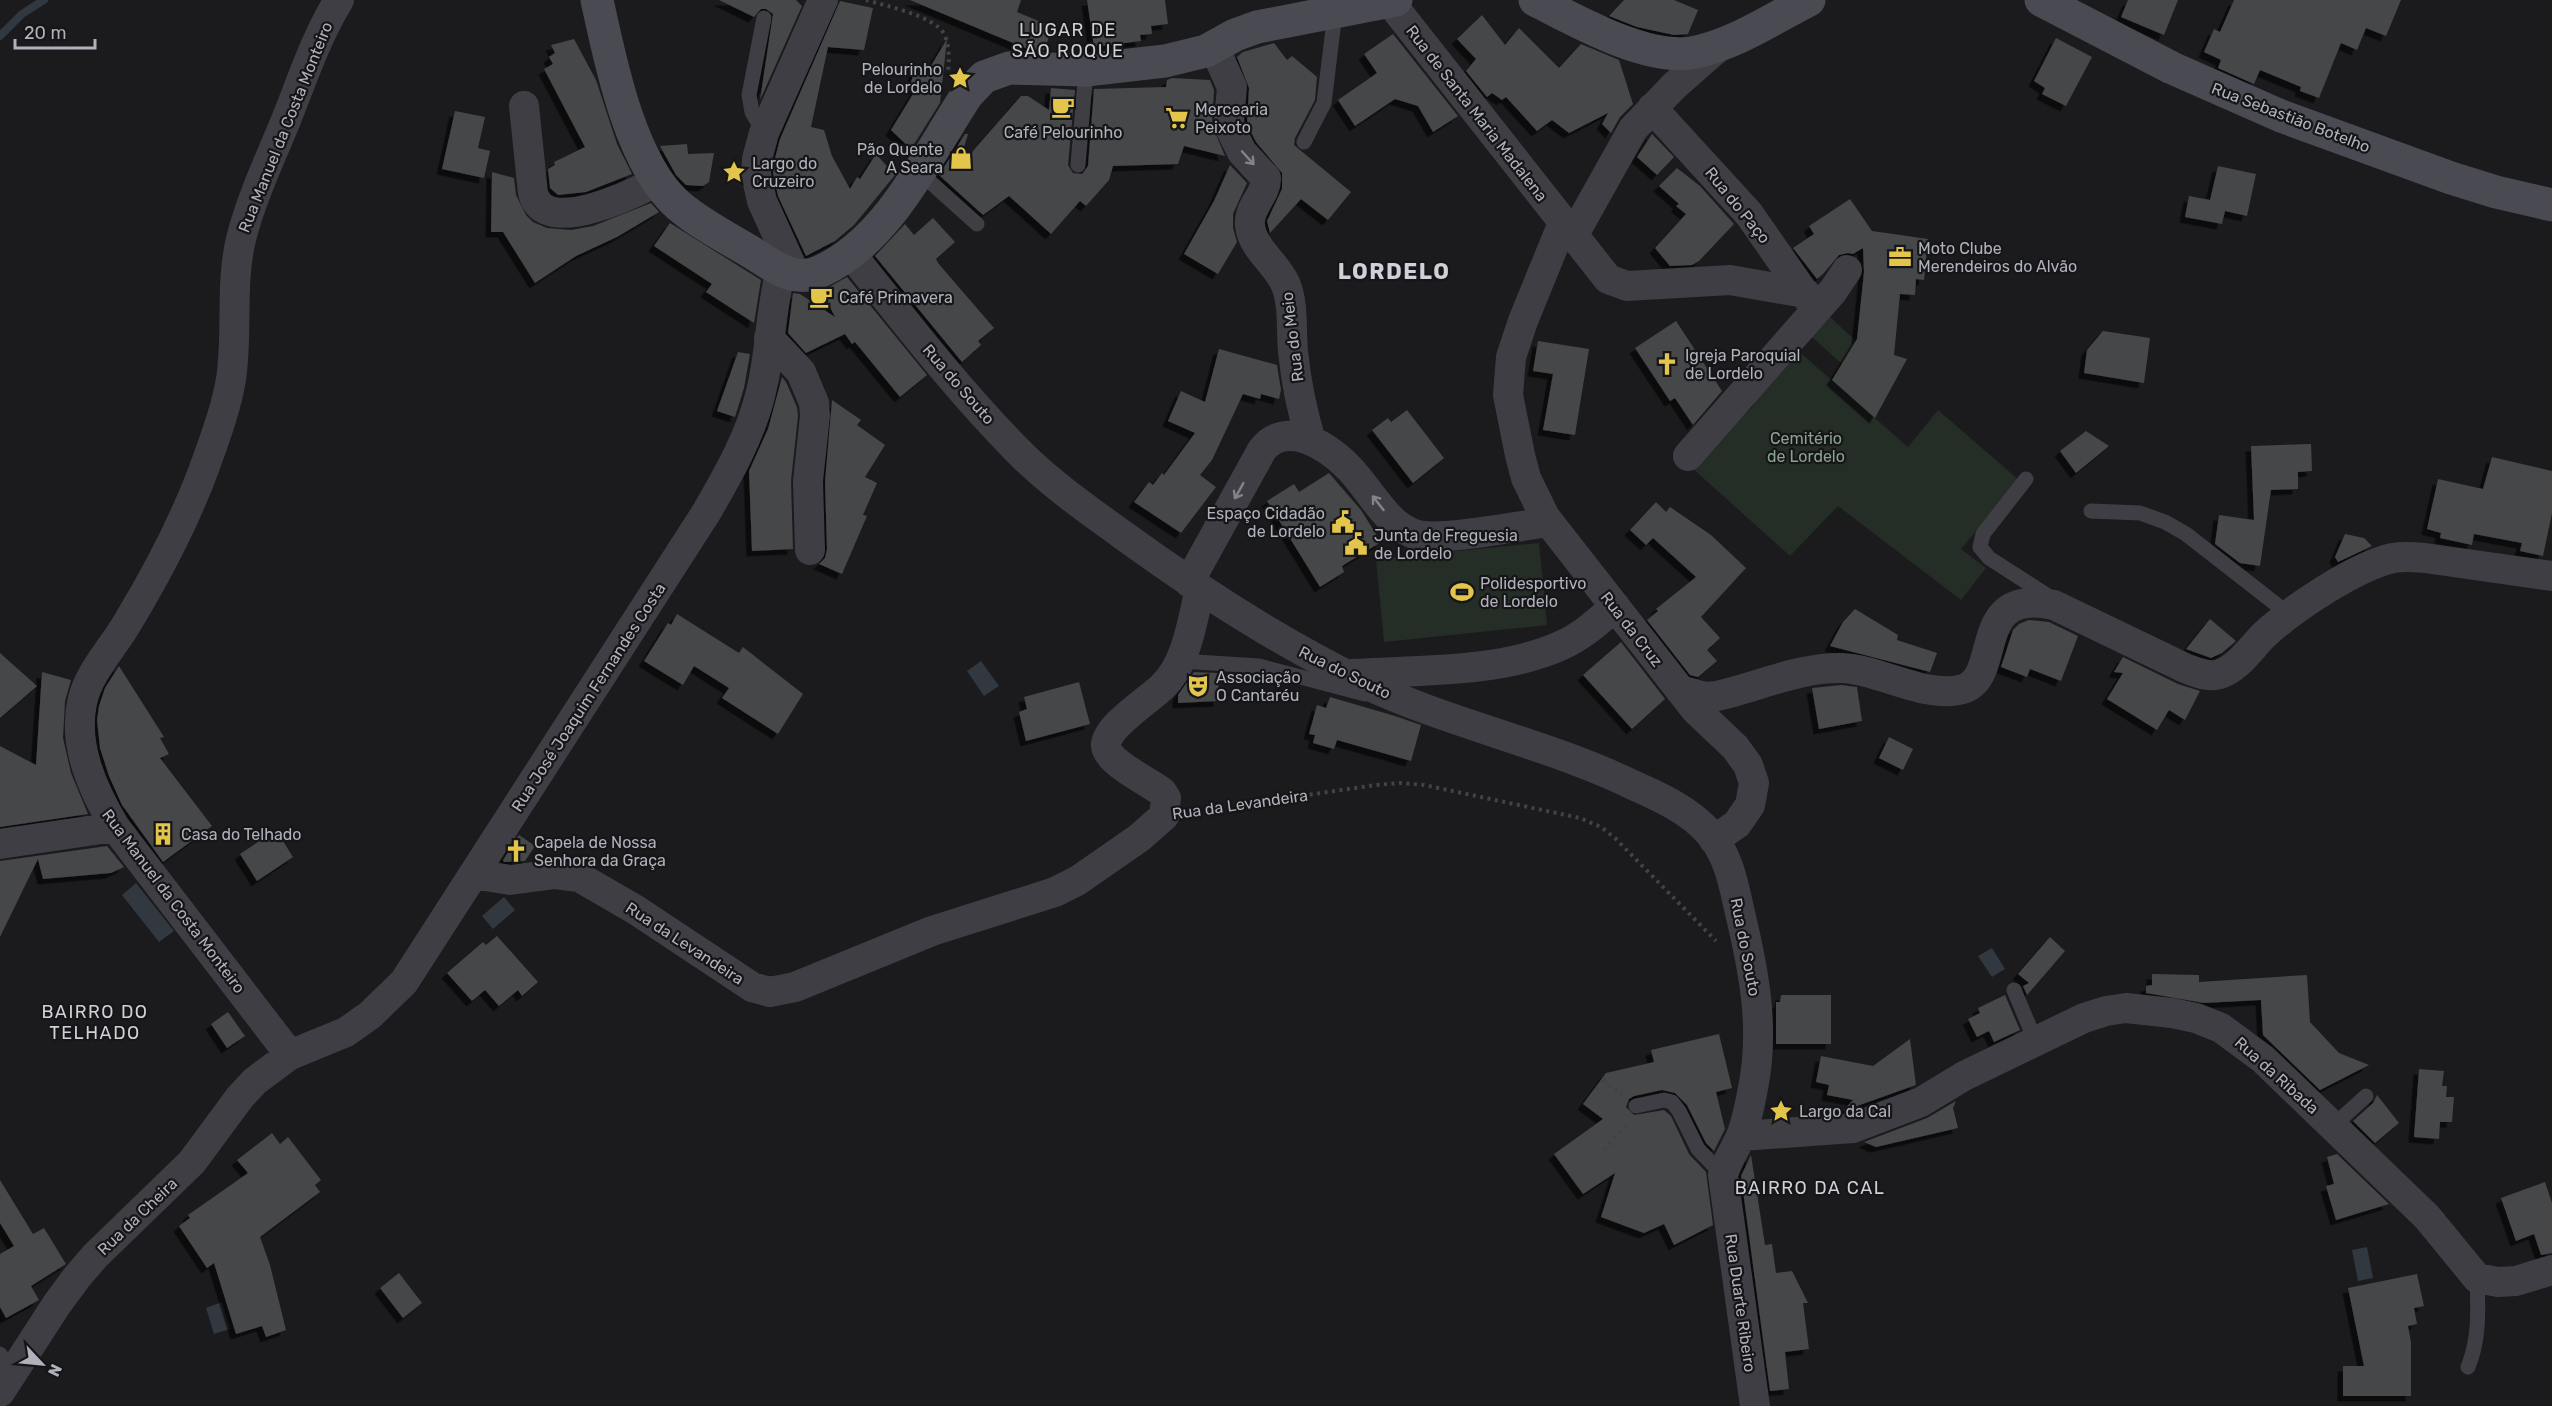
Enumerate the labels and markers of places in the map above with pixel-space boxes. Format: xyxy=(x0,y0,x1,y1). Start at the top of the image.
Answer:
place label: Pelourinho de Lordelo xyxy=(862,60,942,97)
place icon: Pelourinho de Lordelo xyxy=(947,65,973,91)
cafe icon: Café Pelourinho xyxy=(1050,94,1076,120)
place label: Mercearia Peixoto xyxy=(1195,100,1268,137)
supermarket icon: Mercearia Peixoto xyxy=(1164,105,1190,131)
place label: Café Pelourinho xyxy=(1004,123,1122,142)
place label: Pão Quente A Seara xyxy=(857,140,943,177)
shop icon: Pão Quente A Seara xyxy=(948,145,974,171)
place label: Largo do Cruzeiro xyxy=(752,154,817,191)
place icon: Largo do Cruzeiro xyxy=(721,159,747,185)
place label: Moto Clube Merendeiros do Alvão xyxy=(1918,239,2077,276)
office icon: Moto Clube Merendeiros do Alvão xyxy=(1887,244,1913,270)
cafe icon: Café Primavera xyxy=(808,284,834,310)
place label: Café Primavera xyxy=(839,288,953,307)
place label: Igreja Paroquial de Lordelo xyxy=(1685,346,1800,383)
church icon: Igreja Paroquial de Lordelo xyxy=(1654,351,1680,377)
place label: Espaço Cidadão de Lordelo xyxy=(1206,504,1325,541)
public building icon: Espaço Cidadão de Lordelo xyxy=(1330,509,1356,535)
place label: Junta de Freguesia de Lordelo xyxy=(1374,526,1518,563)
public building icon: Junta de Freguesia de Lordelo xyxy=(1343,531,1369,557)
place label: Polidesportivo de Lordelo xyxy=(1480,574,1586,611)
sports icon: Polidesportivo de Lordelo xyxy=(1449,579,1475,605)
place label: Associação O Cantaréu xyxy=(1216,668,1301,705)
theatre icon: Associação O Cantaréu xyxy=(1185,673,1211,699)
building icon: Casa do Telhado xyxy=(150,821,176,847)
place label: Casa do Telhado xyxy=(181,825,301,844)
place label: Capela de Nossa Senhora da Graça xyxy=(534,833,666,870)
church icon: Capela de Nossa Senhora da Graça xyxy=(503,838,529,864)
place icon: Largo da Cal xyxy=(1768,1098,1794,1124)
place label: Largo da Cal xyxy=(1799,1102,1891,1121)

